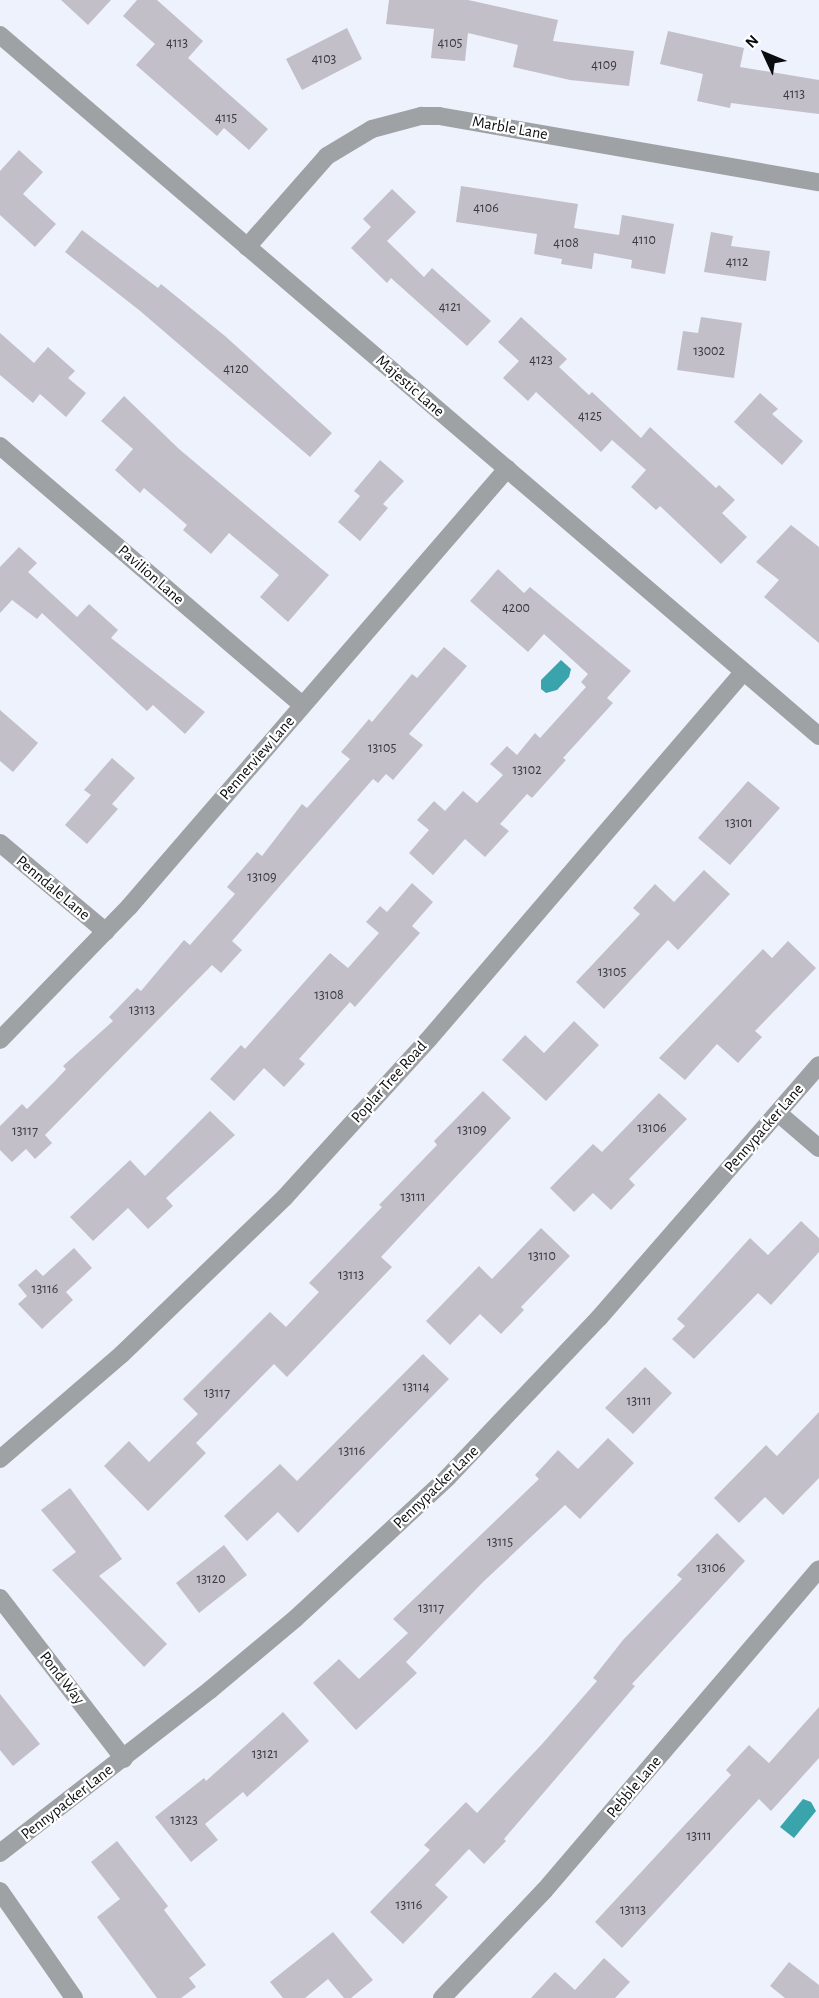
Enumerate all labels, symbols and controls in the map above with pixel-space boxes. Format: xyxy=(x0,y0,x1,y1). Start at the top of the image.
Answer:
north arrow xyxy=(735,24,795,84)
text: N xyxy=(742,32,762,51)
house number: 4113 xyxy=(166,35,188,51)
house number: 4105 xyxy=(438,35,462,51)
house number: 4103 xyxy=(312,51,336,67)
house number: 4109 xyxy=(591,57,617,73)
house number: 4113 xyxy=(783,86,805,102)
house number: 4115 xyxy=(215,110,237,126)
street label: Marble Lane xyxy=(471,112,549,144)
house number: 4106 xyxy=(473,200,499,216)
house number: 4110 xyxy=(632,232,656,248)
house number: 4108 xyxy=(553,235,579,251)
house number: 4112 xyxy=(726,254,748,270)
house number: 4121 xyxy=(439,299,461,315)
house number: 13002 xyxy=(693,343,725,359)
street label: Majestic Lane xyxy=(372,351,448,421)
house number: 4123 xyxy=(529,352,553,368)
house number: 4120 xyxy=(223,361,249,377)
house number: 4125 xyxy=(578,408,602,424)
street label: Pavilion Lane xyxy=(114,541,188,609)
house number: 4200 xyxy=(502,600,530,616)
street label: Pennerview Lane xyxy=(215,712,299,804)
house number: 13105 xyxy=(368,740,396,756)
house number: 13102 xyxy=(512,762,542,778)
house number: 13101 xyxy=(725,815,753,831)
street label: Penndale Lane xyxy=(12,852,94,924)
house number: 13109 xyxy=(247,869,277,885)
house number: 13105 xyxy=(598,964,626,980)
house number: 13108 xyxy=(314,987,344,1003)
house number: 13113 xyxy=(129,1002,155,1018)
street label: Poplar Tree Road xyxy=(347,1037,431,1127)
street label: Pennypacker Lane xyxy=(720,1080,808,1176)
house number: 13106 xyxy=(637,1120,667,1136)
house number: 13109 xyxy=(457,1122,487,1138)
house number: 13117 xyxy=(12,1123,38,1139)
house number: 13111 xyxy=(400,1189,426,1205)
house number: 13110 xyxy=(528,1248,556,1264)
house number: 13113 xyxy=(338,1267,364,1283)
house number: 13116 xyxy=(32,1281,58,1297)
house number: 13114 xyxy=(403,1379,429,1395)
house number: 13117 xyxy=(204,1385,230,1401)
house number: 13111 xyxy=(626,1393,652,1409)
street label: Pennypacker Lane xyxy=(389,1441,483,1533)
house number: 13116 xyxy=(339,1443,365,1459)
house number: 13115 xyxy=(487,1534,513,1550)
house number: 13106 xyxy=(696,1560,726,1576)
house number: 13120 xyxy=(196,1571,226,1587)
house number: 13117 xyxy=(418,1600,444,1616)
street label: Pond Way xyxy=(35,1648,89,1708)
house number: 13121 xyxy=(252,1746,278,1762)
street label: Pebble Lane xyxy=(603,1752,665,1822)
street label: Pennypacker Lane xyxy=(17,1760,117,1844)
house number: 13123 xyxy=(170,1812,198,1828)
house number: 13111 xyxy=(686,1828,712,1844)
house number: 13116 xyxy=(396,1897,422,1913)
house number: 13113 xyxy=(620,1902,646,1918)

